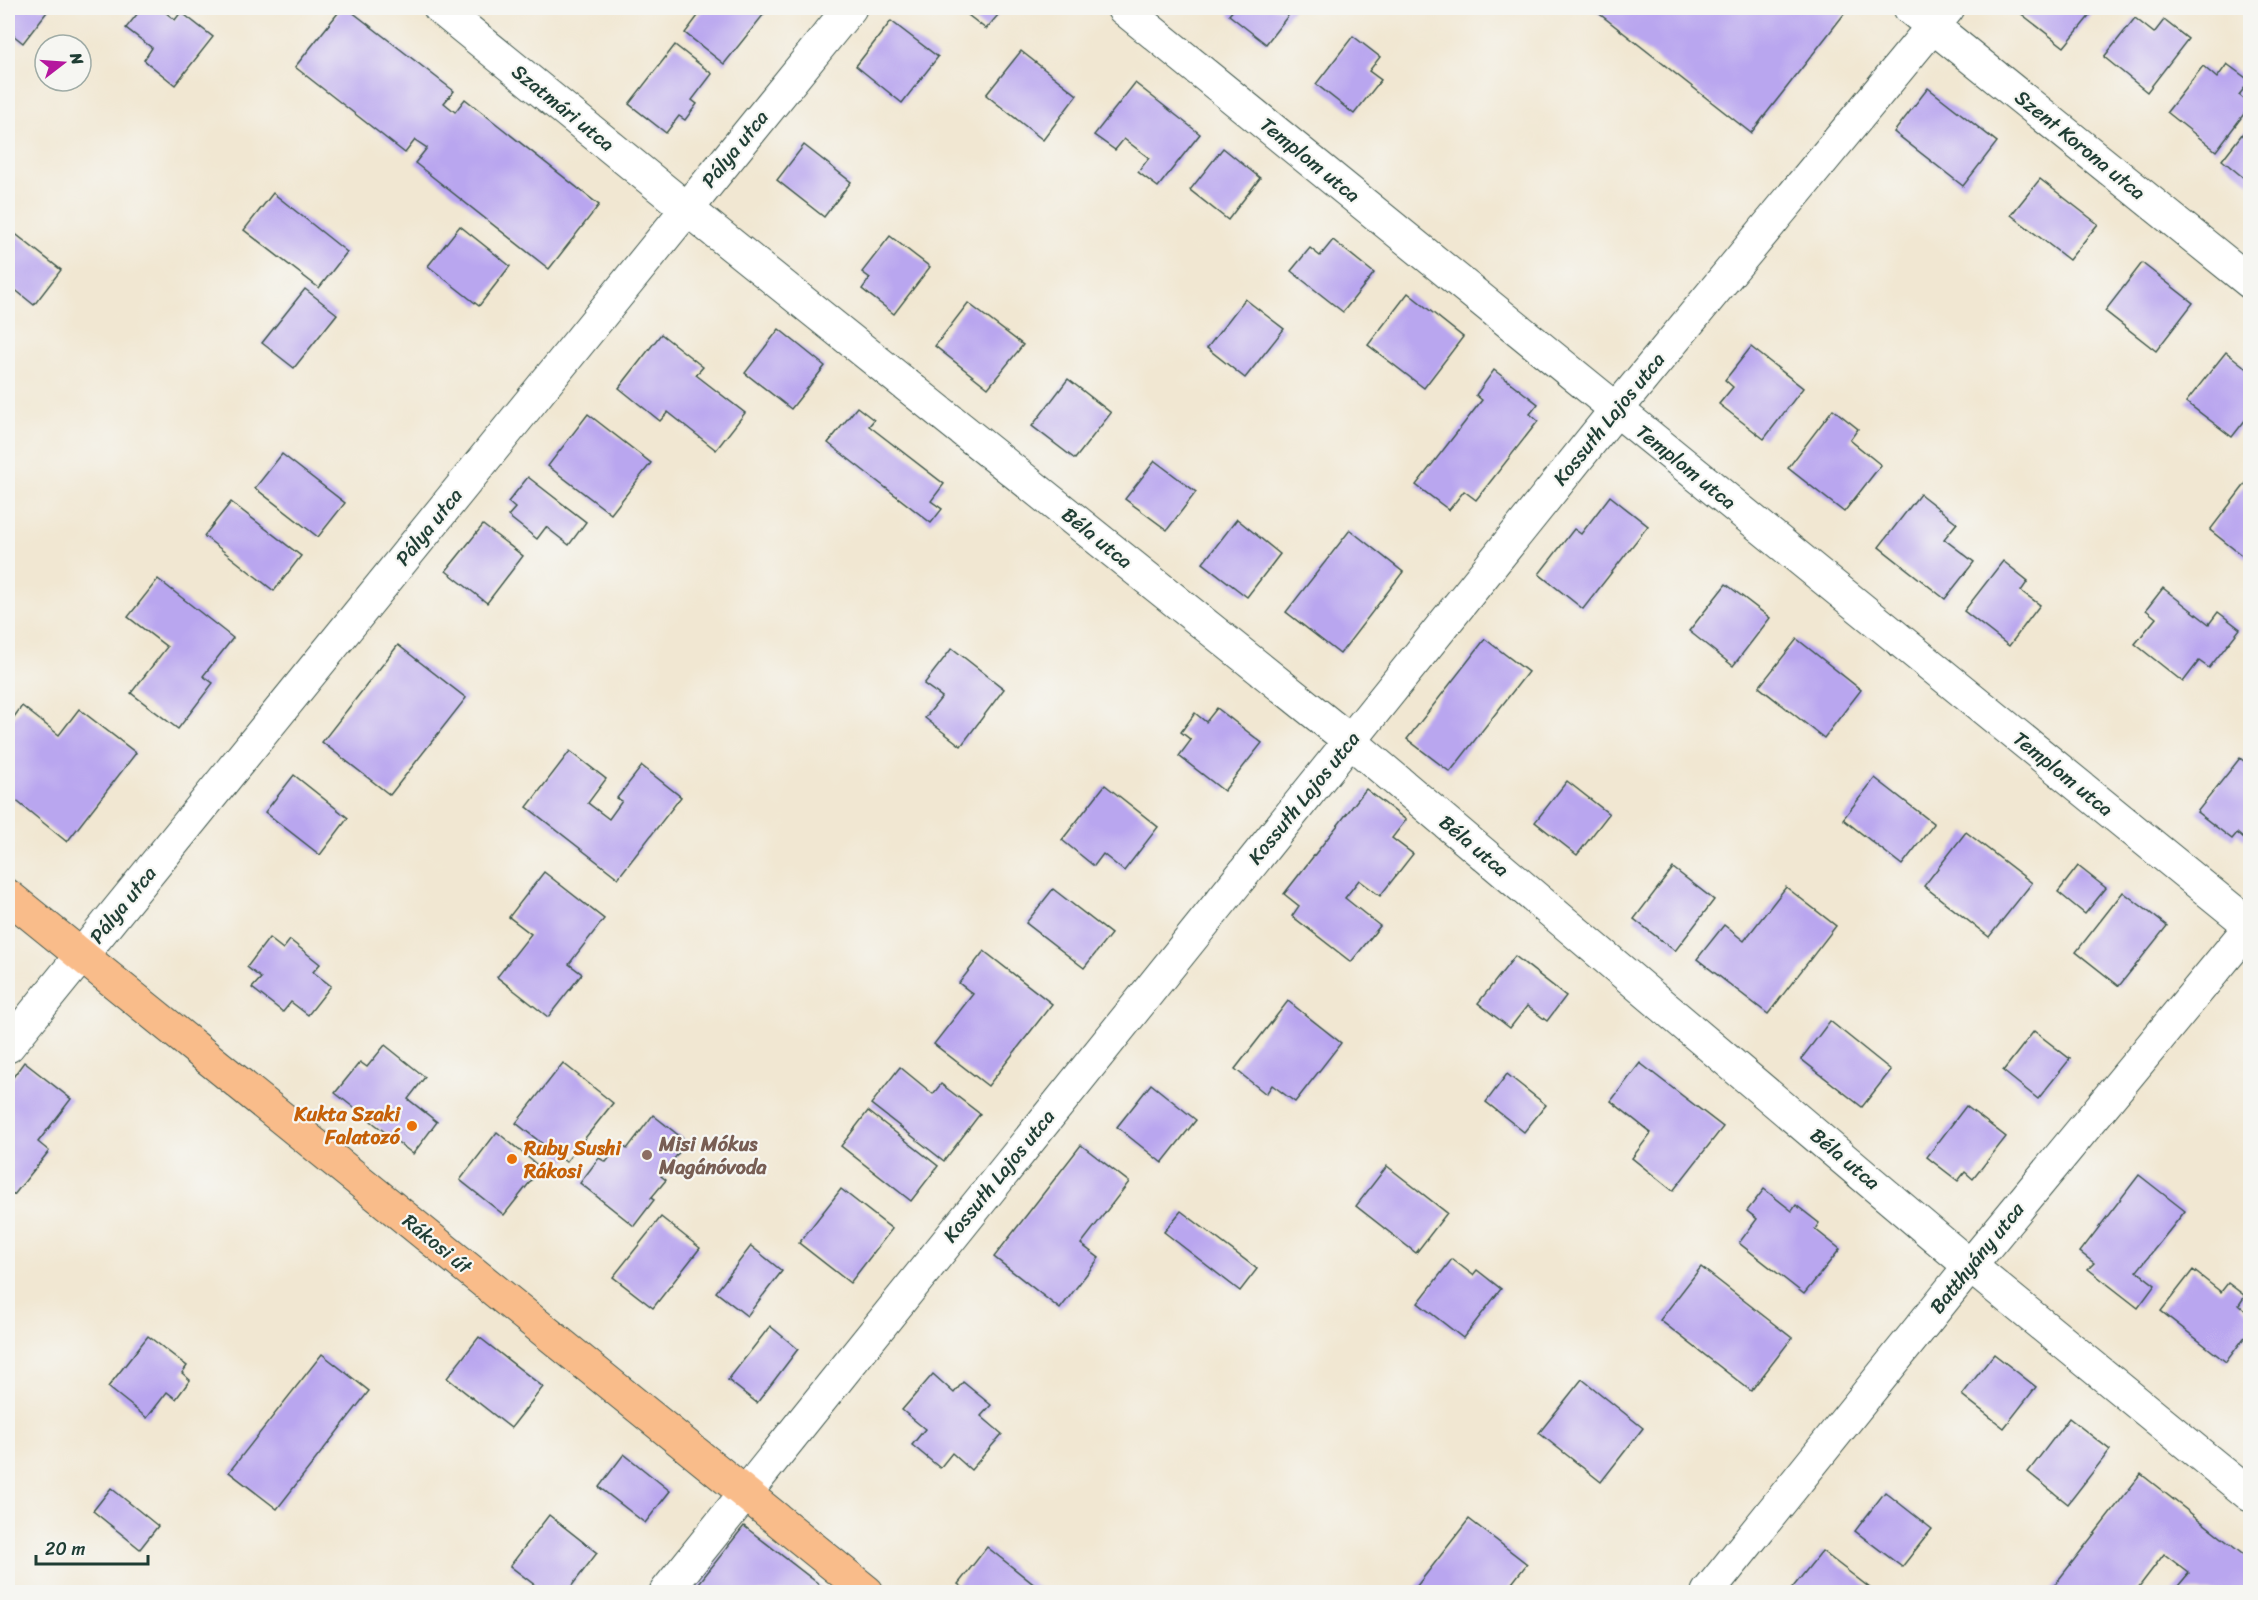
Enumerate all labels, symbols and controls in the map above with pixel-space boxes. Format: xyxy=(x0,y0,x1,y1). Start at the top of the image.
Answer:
north arrow xyxy=(33,33,93,93)
text: N xyxy=(61,48,93,69)
street label: Szatmári utca xyxy=(504,55,622,161)
street label: Szent Korona utca xyxy=(2007,81,2153,209)
street label: Pálya utca xyxy=(692,102,778,196)
street label: Templom utca xyxy=(1252,108,1368,212)
street label: Kossuth Lajos utca xyxy=(1544,344,1674,494)
street label: Templom utca xyxy=(1628,415,1744,519)
street label: Pálya utca xyxy=(386,480,472,574)
street label: Béla utca xyxy=(1054,498,1140,578)
street label: Templom utca xyxy=(2005,722,2121,826)
street label: Kossuth Lajos utca xyxy=(1239,723,1369,873)
street label: Béla utca xyxy=(1431,806,1517,886)
street label: Pálya utca xyxy=(80,858,166,952)
place label: Kukta Szaki Falatozó xyxy=(293,1097,401,1155)
street label: Kossuth Lajos utca xyxy=(934,1101,1064,1251)
marker: Kukta Szaki Falatozó xyxy=(405,1119,419,1133)
street label: Béla utca xyxy=(1802,1119,1888,1199)
place label: Misi Mókus Magánóvoda xyxy=(658,1127,767,1185)
place label: Ruby Sushi Rákosi xyxy=(523,1131,622,1189)
marker: Misi Mókus Magánóvoda xyxy=(640,1148,654,1162)
marker: Ruby Sushi Rákosi xyxy=(505,1152,519,1166)
street label: Batthyány utca xyxy=(1921,1193,2034,1322)
street label: Rákosi út xyxy=(394,1205,480,1284)
scale bar xyxy=(36,1528,148,1566)
text: 20 m xyxy=(45,1533,85,1565)

